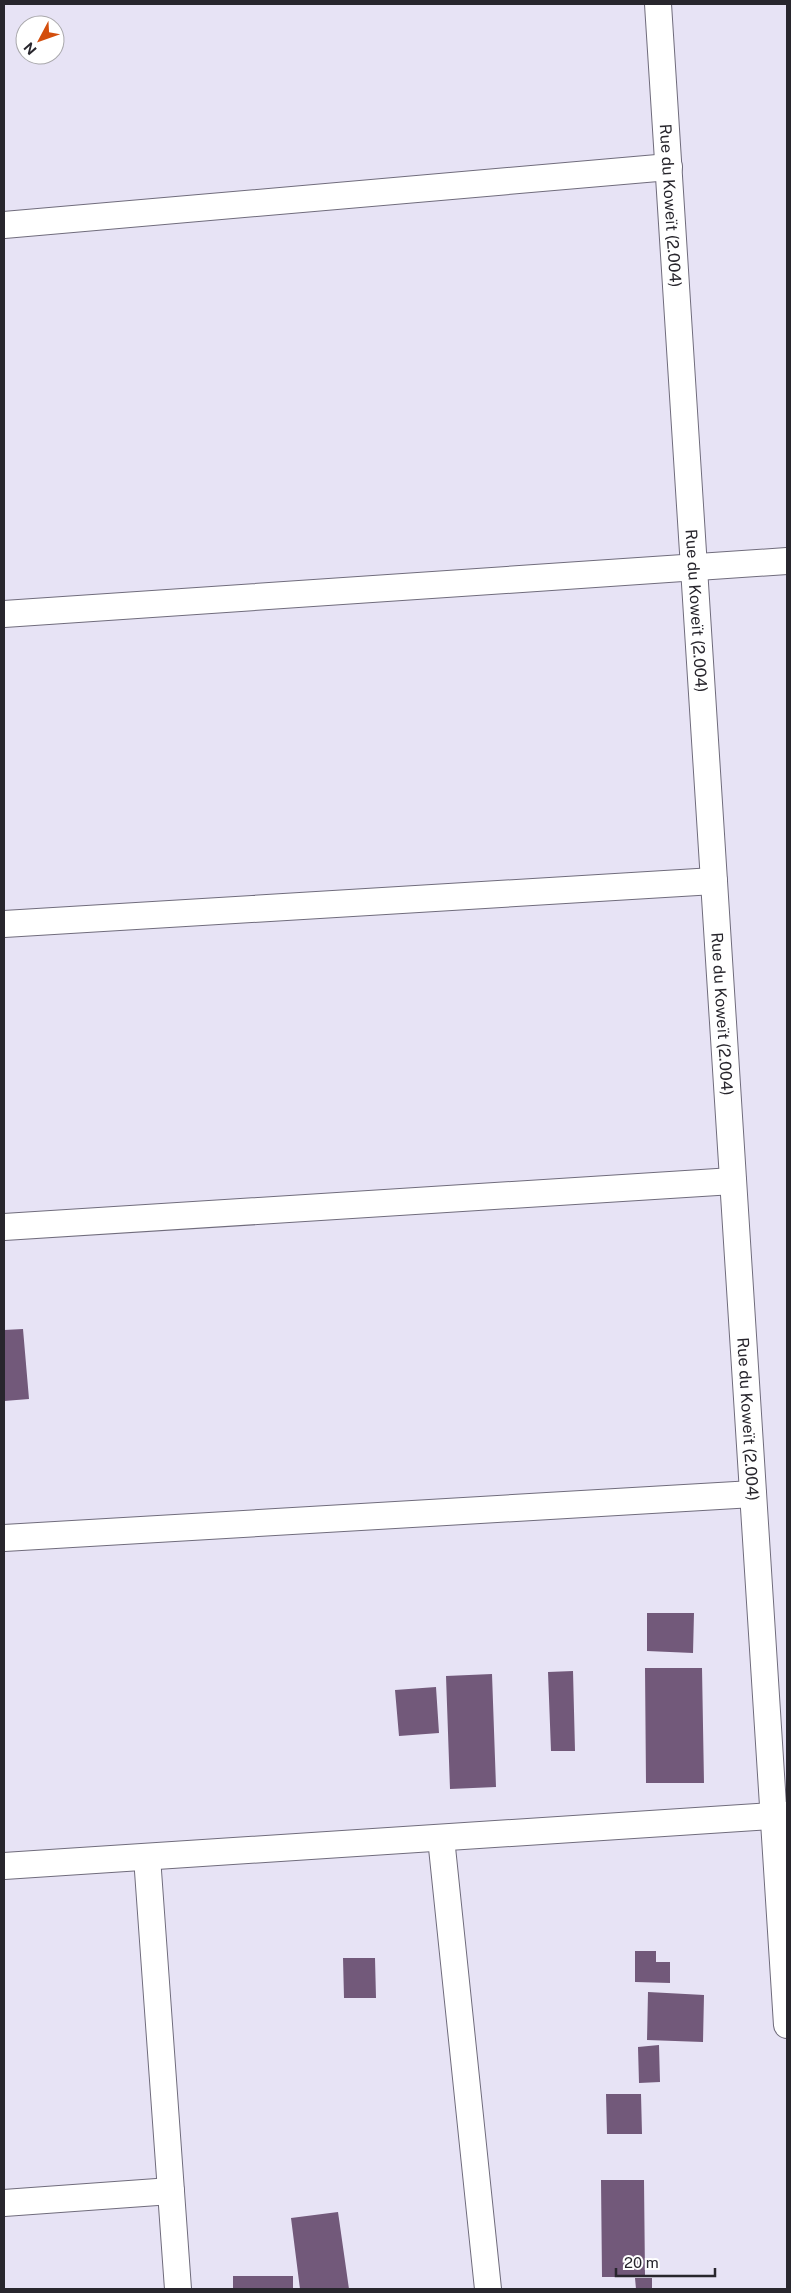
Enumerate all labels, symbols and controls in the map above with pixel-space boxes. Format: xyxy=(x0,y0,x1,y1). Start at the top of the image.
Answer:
north arrow xyxy=(15,15,65,65)
text: N xyxy=(21,39,40,58)
street label: Rue du Koweït (2.004) xyxy=(656,123,686,288)
street label: Rue du Koweït (2.004) xyxy=(682,529,711,693)
street label: Rue du Koweït (2.004) xyxy=(708,932,737,1096)
street label: Rue du Koweït (2.004) xyxy=(734,1337,763,1501)
scale bar xyxy=(616,2246,715,2278)
text: 20 m xyxy=(624,2254,659,2271)

